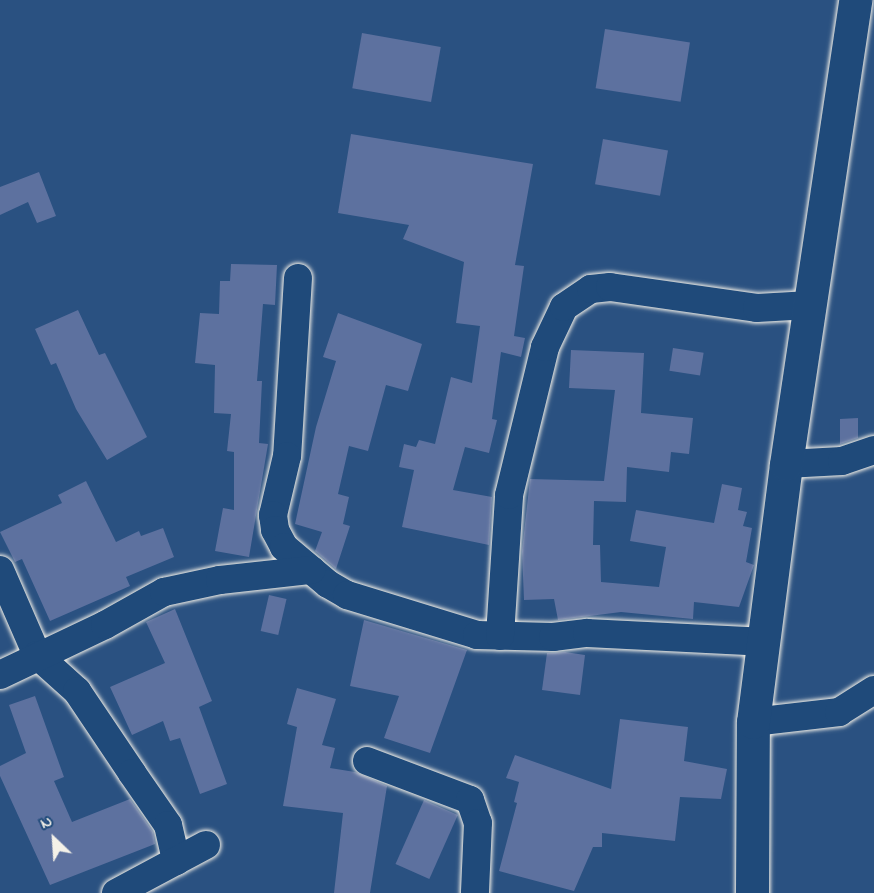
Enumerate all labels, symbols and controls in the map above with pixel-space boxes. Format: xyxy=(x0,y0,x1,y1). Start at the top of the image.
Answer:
north arrow xyxy=(24,809,84,869)
text: N xyxy=(36,810,56,836)

